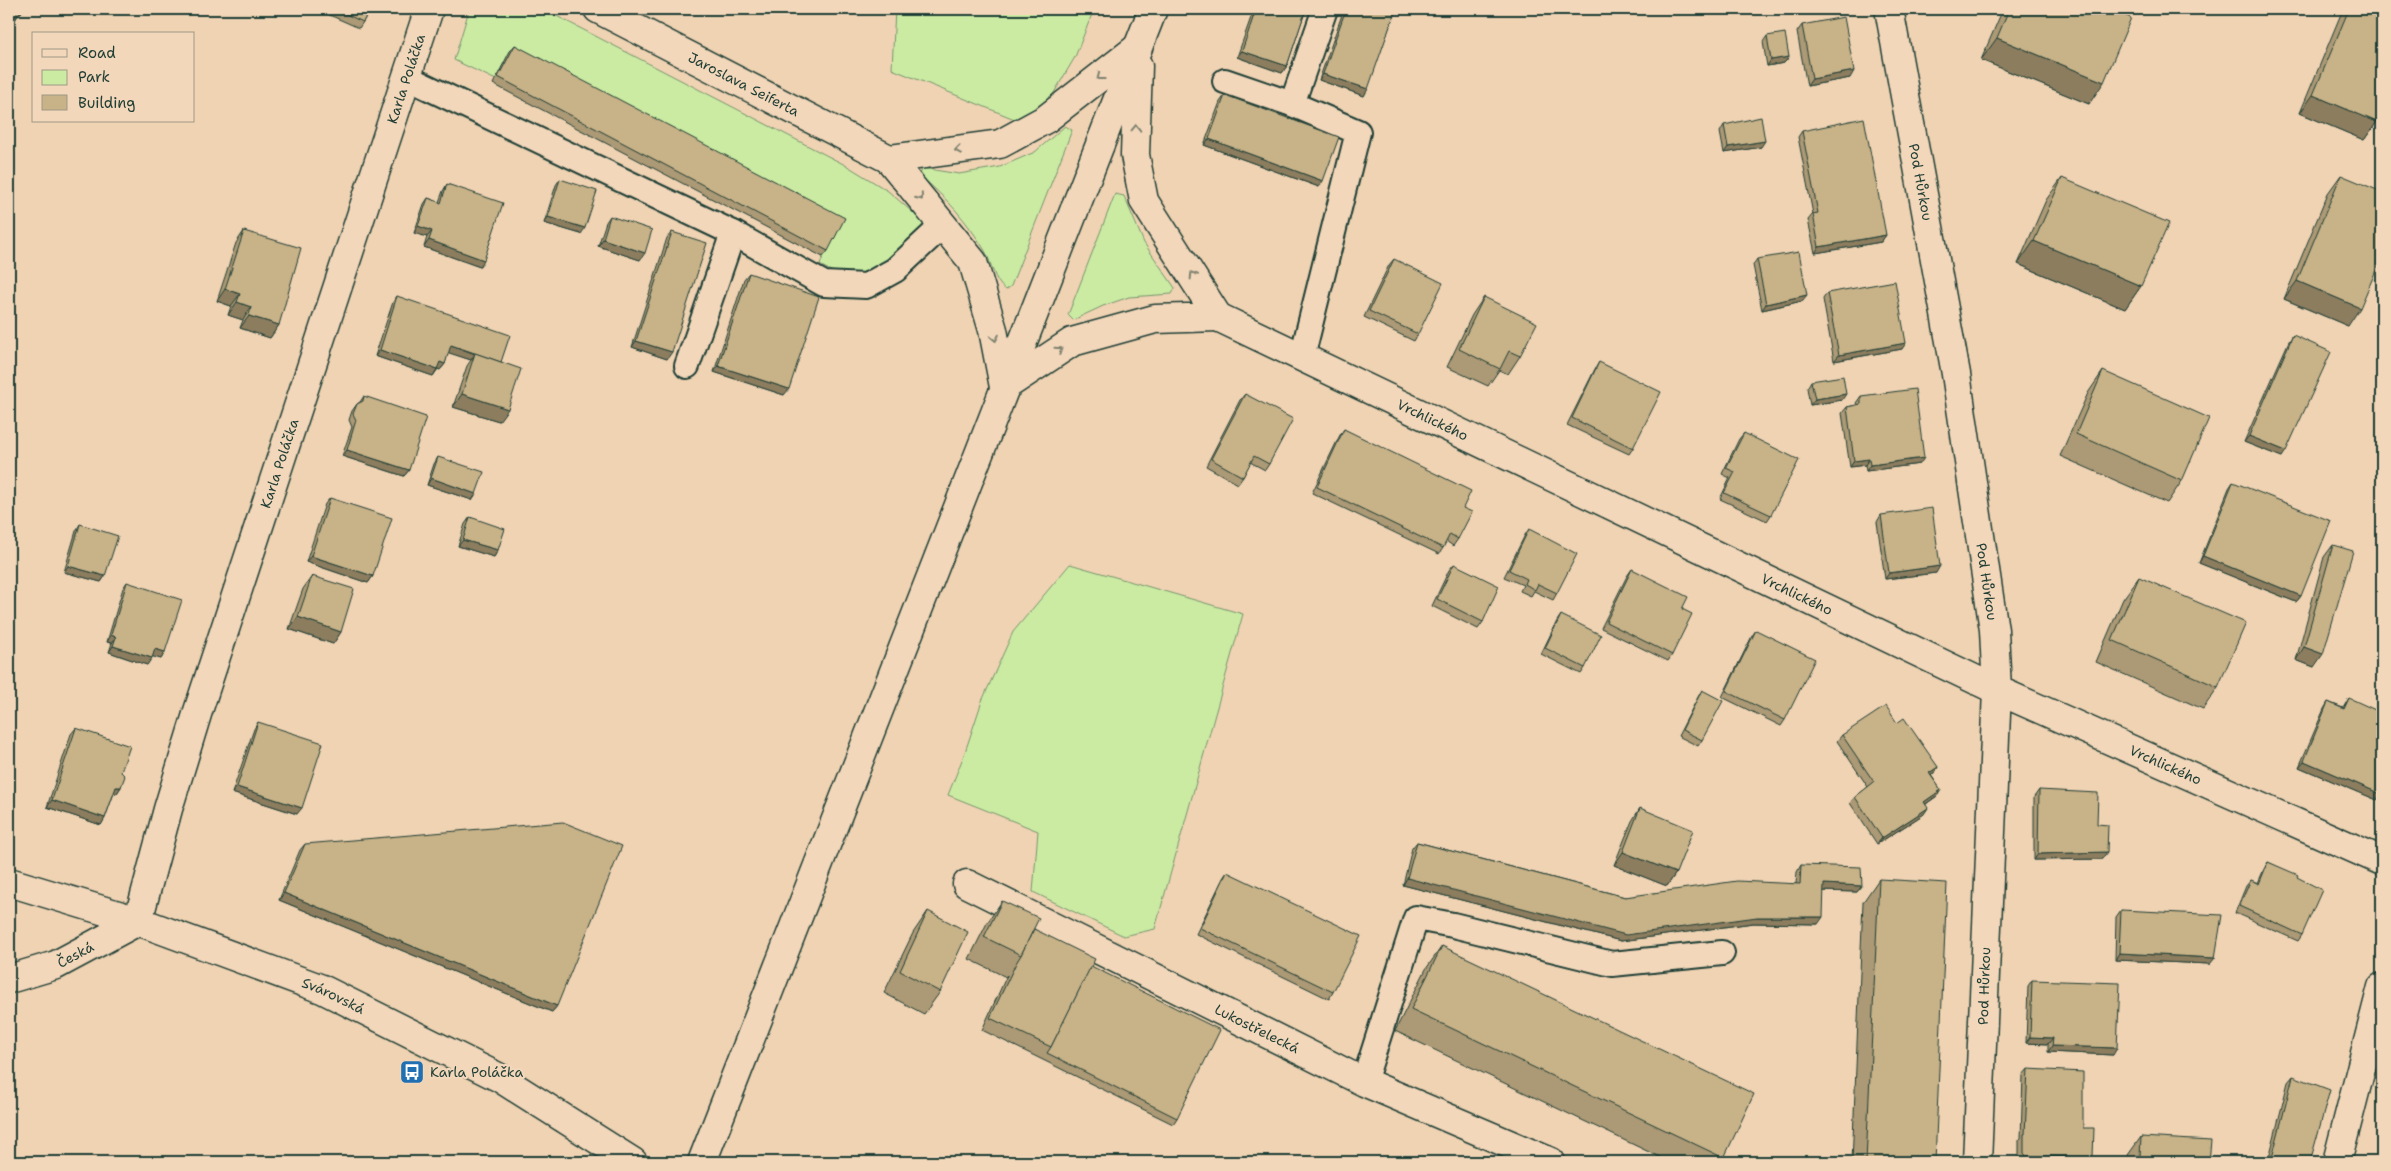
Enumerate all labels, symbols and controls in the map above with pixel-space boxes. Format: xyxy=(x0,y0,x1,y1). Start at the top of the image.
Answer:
street label: Karla Poláčka xyxy=(383,31,429,126)
legend xyxy=(32,32,195,122)
text: Road xyxy=(78,43,116,63)
street label: Jaroslava Seiferta xyxy=(685,48,803,120)
text: Park xyxy=(78,67,110,87)
one-way arrow xyxy=(1097,72,1106,80)
text: Building xyxy=(78,93,135,113)
one-way arrow xyxy=(1131,123,1141,131)
street label: Pod Hůrkou xyxy=(1905,142,1937,222)
one-way arrow xyxy=(954,144,962,155)
one-way arrow xyxy=(915,191,923,200)
one-way arrow xyxy=(1189,271,1199,280)
one-way arrow xyxy=(989,333,999,342)
one-way arrow xyxy=(1054,347,1063,357)
street label: Vrchlického xyxy=(1394,395,1471,445)
street label: Karla Poláčka xyxy=(256,416,303,511)
street label: Pod Hůrkou xyxy=(1972,542,2001,622)
street label: Vrchlického xyxy=(1758,569,1836,619)
street label: Vrchlického xyxy=(2127,741,2204,789)
street label: Česká xyxy=(54,937,97,972)
street label: Pod Hůrkou xyxy=(1974,947,1994,1025)
street label: Svárovská xyxy=(299,973,368,1018)
street label: Lukostřelecká xyxy=(1212,1000,1302,1057)
bus stop icon: Karla Poláčka xyxy=(399,1059,425,1085)
place label: Karla Poláčka xyxy=(430,1063,523,1081)

